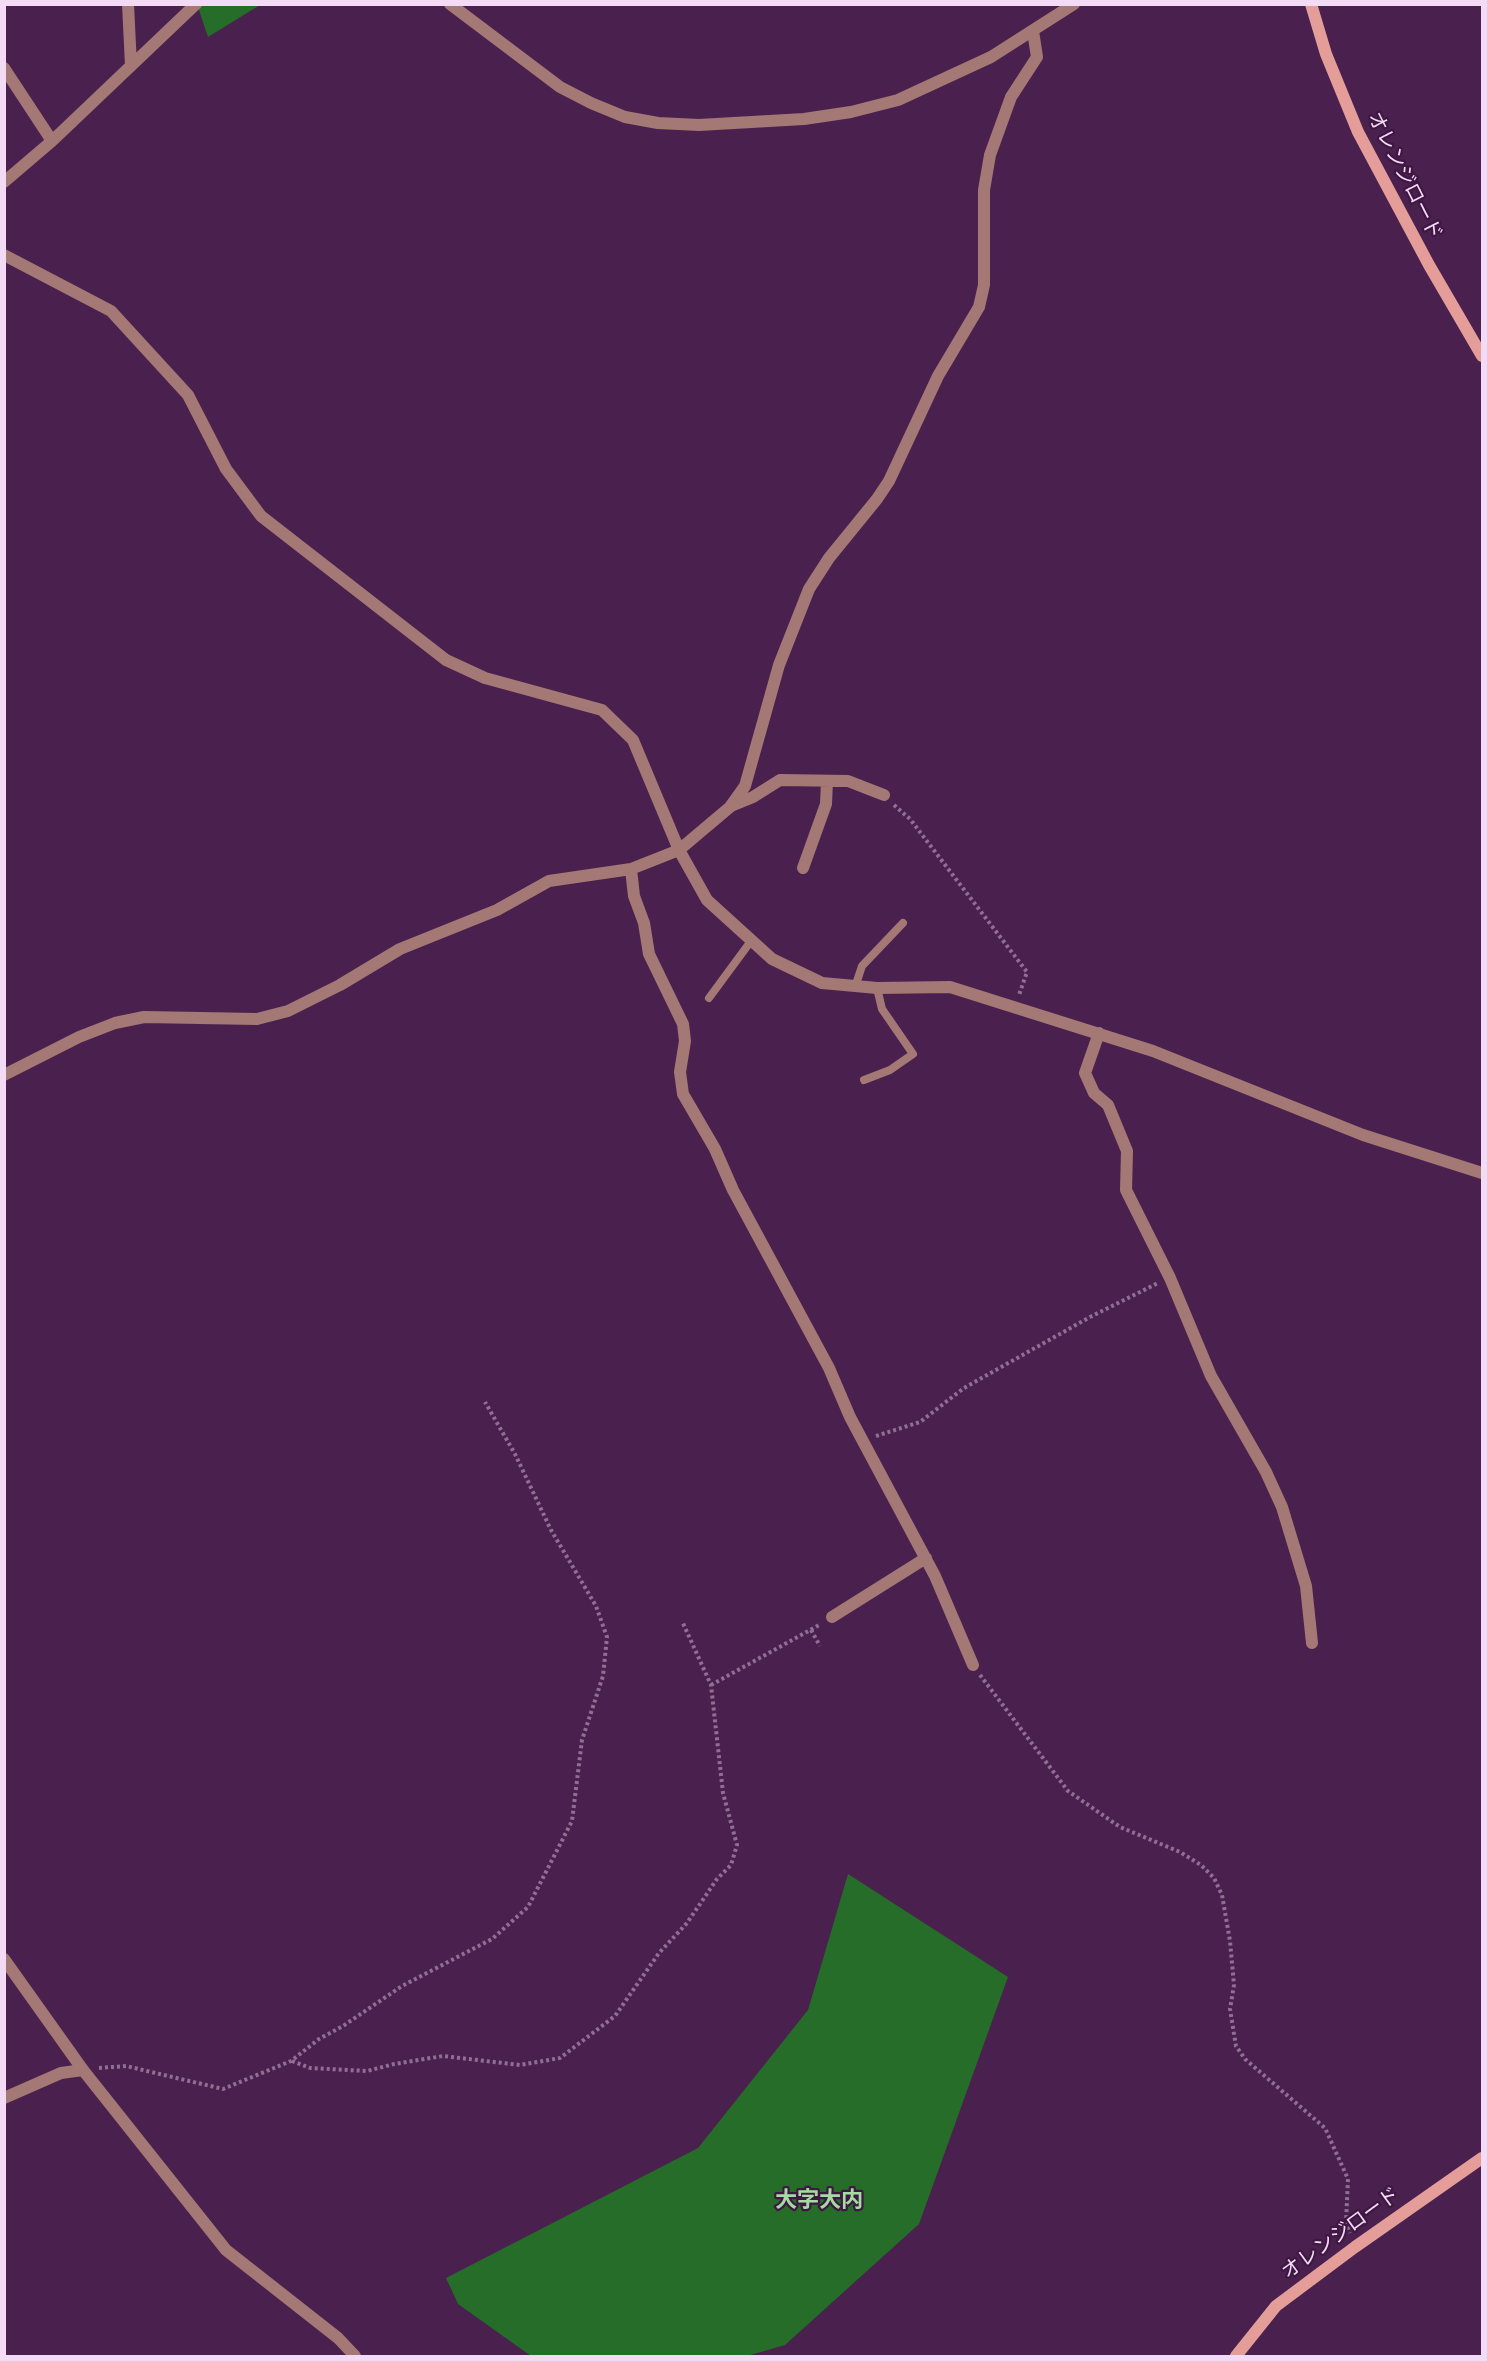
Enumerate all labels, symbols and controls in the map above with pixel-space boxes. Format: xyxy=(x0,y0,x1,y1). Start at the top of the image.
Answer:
street label: オレンジロード xyxy=(1362,108,1446,244)
street label: オレンジロード xyxy=(1277,2183,1405,2285)
district label: 大字大内 xyxy=(775,2188,863,2214)

